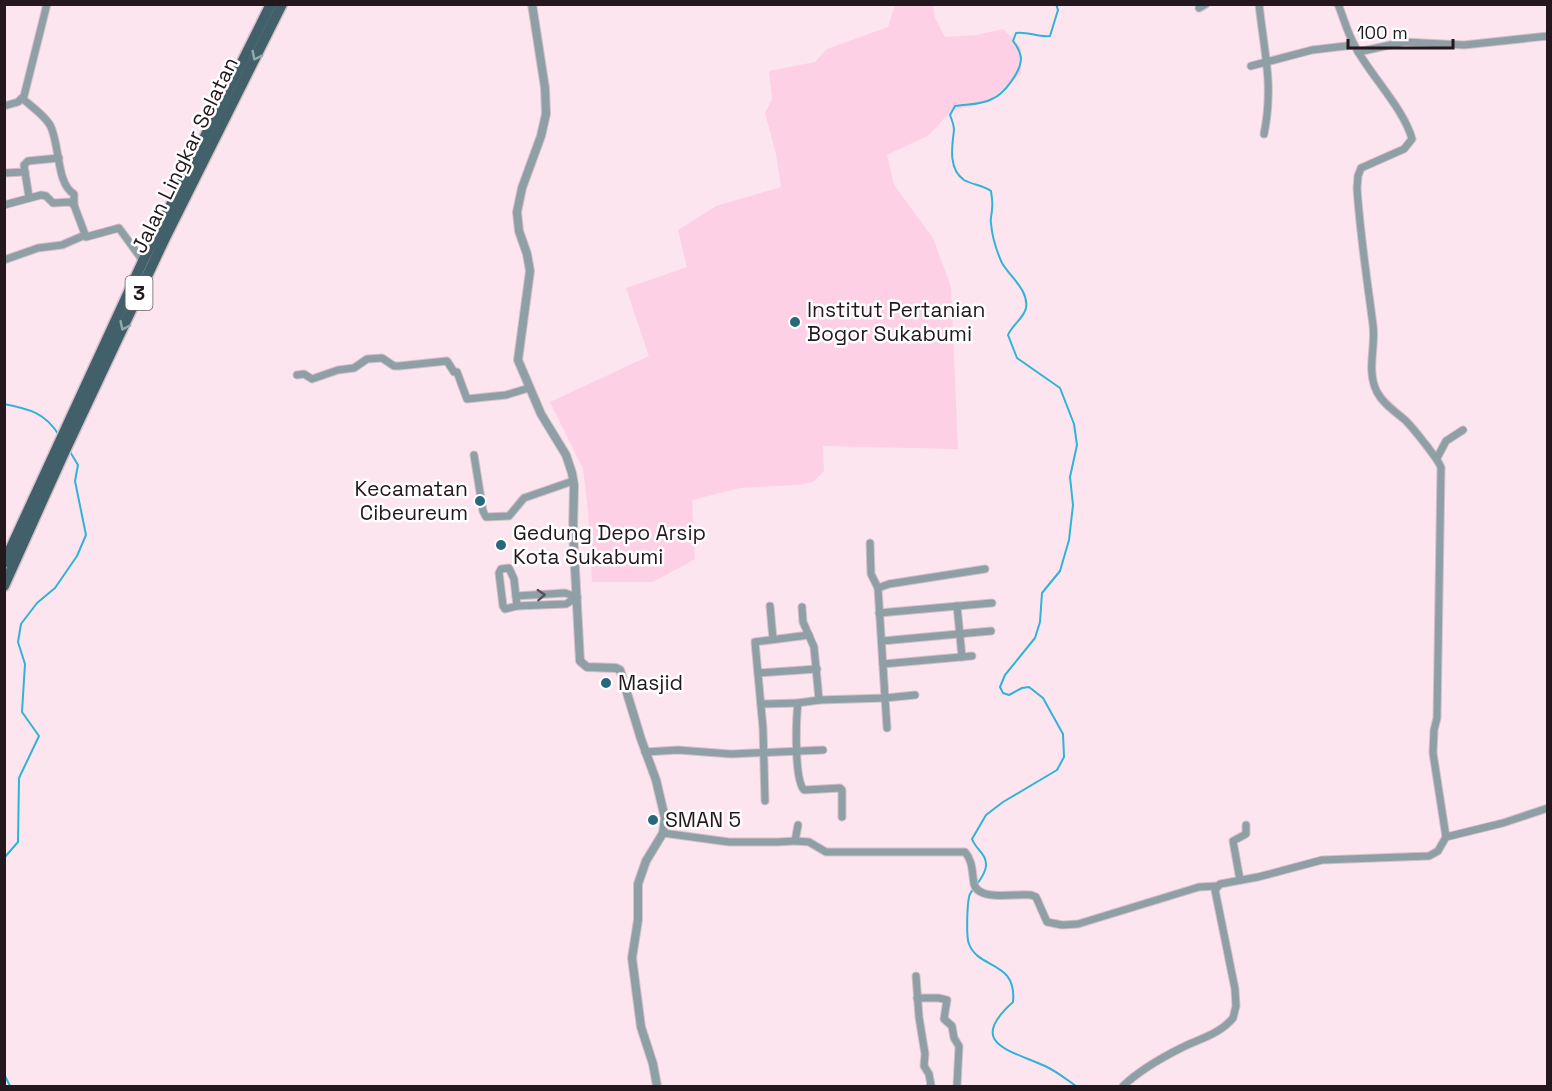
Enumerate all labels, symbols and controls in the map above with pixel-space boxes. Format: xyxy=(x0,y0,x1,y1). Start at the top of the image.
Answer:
scale bar xyxy=(1348,12,1453,50)
text: 100 m xyxy=(1357,21,1408,44)
one-way arrow xyxy=(251,50,263,61)
street label: Jalan Lingkar Selatan xyxy=(125,52,244,257)
road number: 3 xyxy=(126,276,152,310)
place label: Institut Pertanian Bogor Sukabumi xyxy=(807,296,985,347)
marker: Institut Pertanian Bogor Sukabumi xyxy=(788,315,802,329)
one-way arrow xyxy=(119,319,131,330)
place label: Kecamatan Cibeureum xyxy=(355,475,468,526)
marker: Kecamatan Cibeureum xyxy=(473,494,487,508)
place label: Gedung Depo Arsip Kota Sukabumi xyxy=(513,519,706,570)
marker: Gedung Depo Arsip Kota Sukabumi xyxy=(494,538,508,552)
one-way arrow xyxy=(536,588,545,601)
place label: Masjid xyxy=(618,669,683,696)
marker: Masjid xyxy=(599,676,613,690)
place label: SMAN 5 xyxy=(665,806,741,833)
marker: SMAN 5 xyxy=(646,813,660,827)

